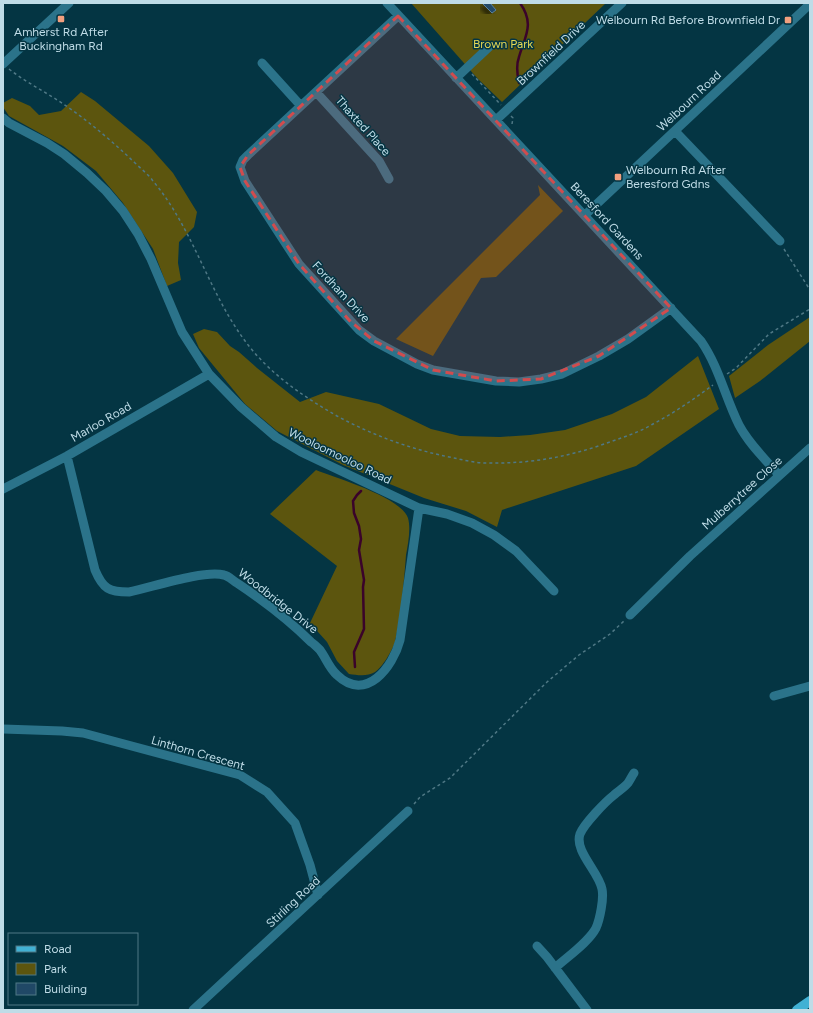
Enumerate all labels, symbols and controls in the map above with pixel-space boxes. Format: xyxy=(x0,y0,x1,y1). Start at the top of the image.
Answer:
place label: Welbourn Rd Before Brownfield Dr xyxy=(596,13,780,27)
marker: Amherst Rd After Buckingham Rd xyxy=(56,14,66,24)
marker: Welbourn Rd Before Brownfield Dr xyxy=(783,15,793,25)
street label: Brownfield Drive xyxy=(514,17,588,88)
place label: Amherst Rd After Buckingham Rd xyxy=(14,25,108,53)
park label: Brown Park xyxy=(473,37,533,51)
street label: Welbourn Road xyxy=(654,68,724,134)
street label: Thaxted Place xyxy=(333,93,394,159)
place label: Welbourn Rd After Beresford Gdns xyxy=(626,163,726,191)
marker: Welbourn Rd After Beresford Gdns xyxy=(613,172,623,182)
street label: Beresford Gardens xyxy=(568,179,647,263)
street label: Fordham Drive xyxy=(309,259,373,326)
street label: Marloo Road xyxy=(68,399,134,445)
street label: Wooloomooloo Road xyxy=(286,425,394,487)
street label: Mulberrytree Close xyxy=(699,453,785,533)
street label: Woodbridge Drive xyxy=(235,566,321,637)
street label: Linthorn Crescent xyxy=(150,733,247,773)
street label: Stirling Road xyxy=(263,874,323,930)
legend xyxy=(8,933,138,1005)
text: Road xyxy=(44,942,72,956)
text: Park xyxy=(44,962,67,976)
text: Building xyxy=(44,982,87,996)

